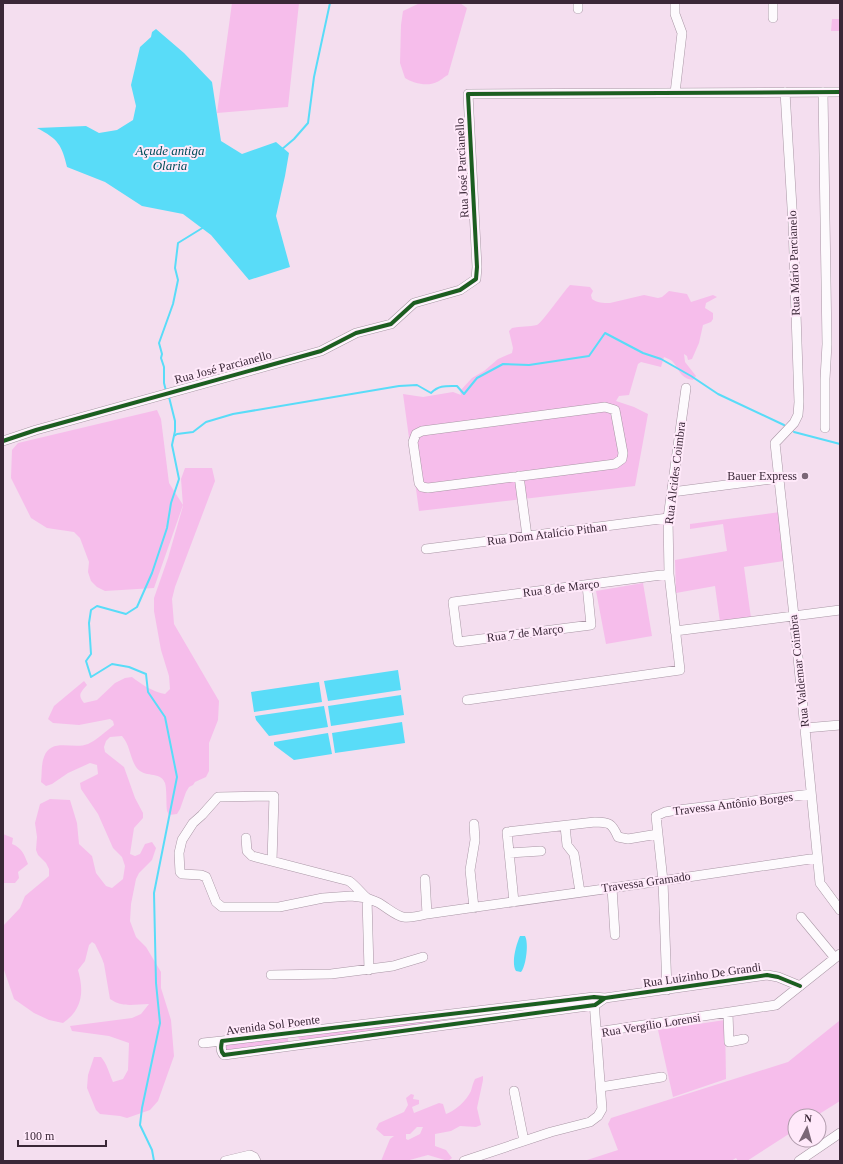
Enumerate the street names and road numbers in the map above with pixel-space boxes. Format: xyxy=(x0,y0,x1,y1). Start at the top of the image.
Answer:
street label: Rua José Parcianello xyxy=(452,118,472,218)
street label: Rua Mário Parcianelo xyxy=(785,210,803,316)
street label: Rua José Parcianello xyxy=(173,347,273,387)
street label: Rua Alcides Coimbra xyxy=(662,420,688,525)
street label: Rua Dom Atalício Pithan xyxy=(486,520,608,548)
street label: Rua 8 de Março xyxy=(522,576,600,600)
street label: Rua Valdemar Coimbra xyxy=(786,613,812,728)
street label: Rua 7 de Março xyxy=(486,621,564,645)
street label: Travessa Antônio Borges xyxy=(672,790,794,818)
street label: Travessa Gramado xyxy=(601,869,691,895)
street label: Rua Luizinho De Grandi xyxy=(642,960,763,990)
street label: Rua Vergílio Lorensi xyxy=(600,1010,702,1040)
street label: Avenida Sol Poente xyxy=(225,1012,321,1038)

